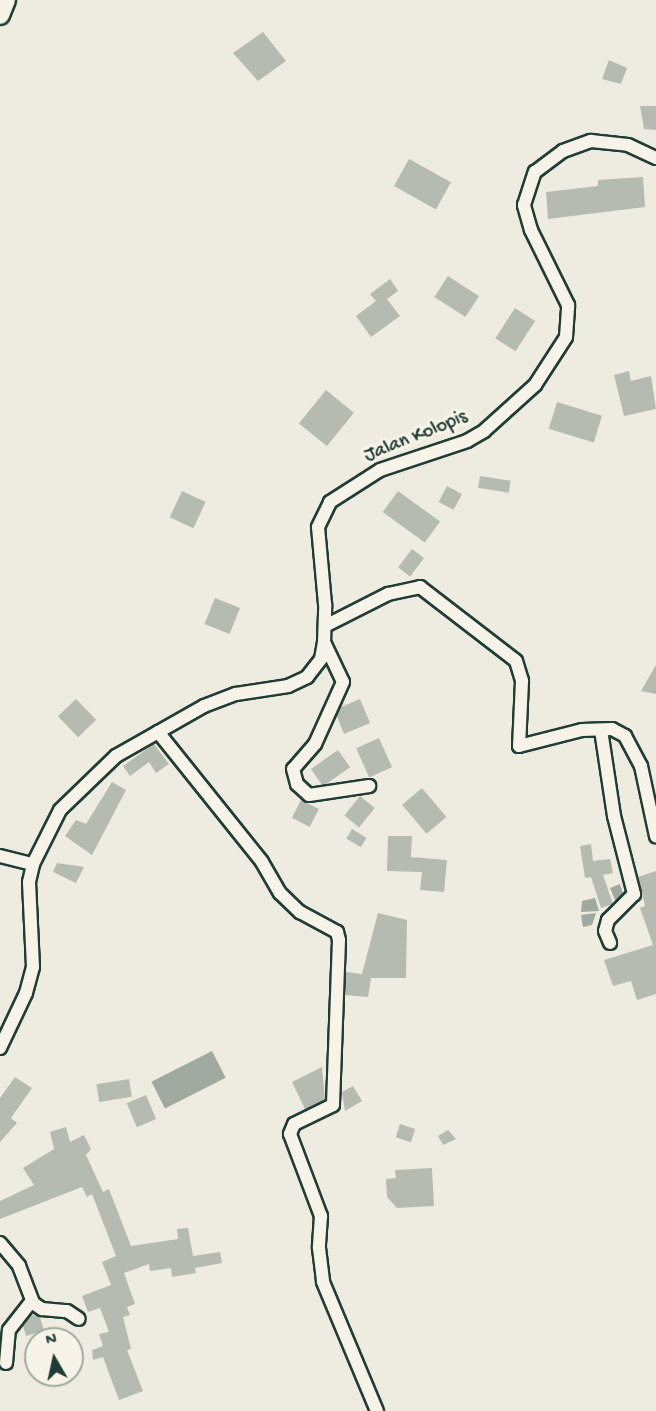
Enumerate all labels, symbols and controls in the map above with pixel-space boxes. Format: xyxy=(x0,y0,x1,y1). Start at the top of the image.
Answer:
street label: Jalan Kolopis xyxy=(361,405,471,469)
north arrow xyxy=(24,1327,84,1387)
text: N xyxy=(45,1331,58,1351)

